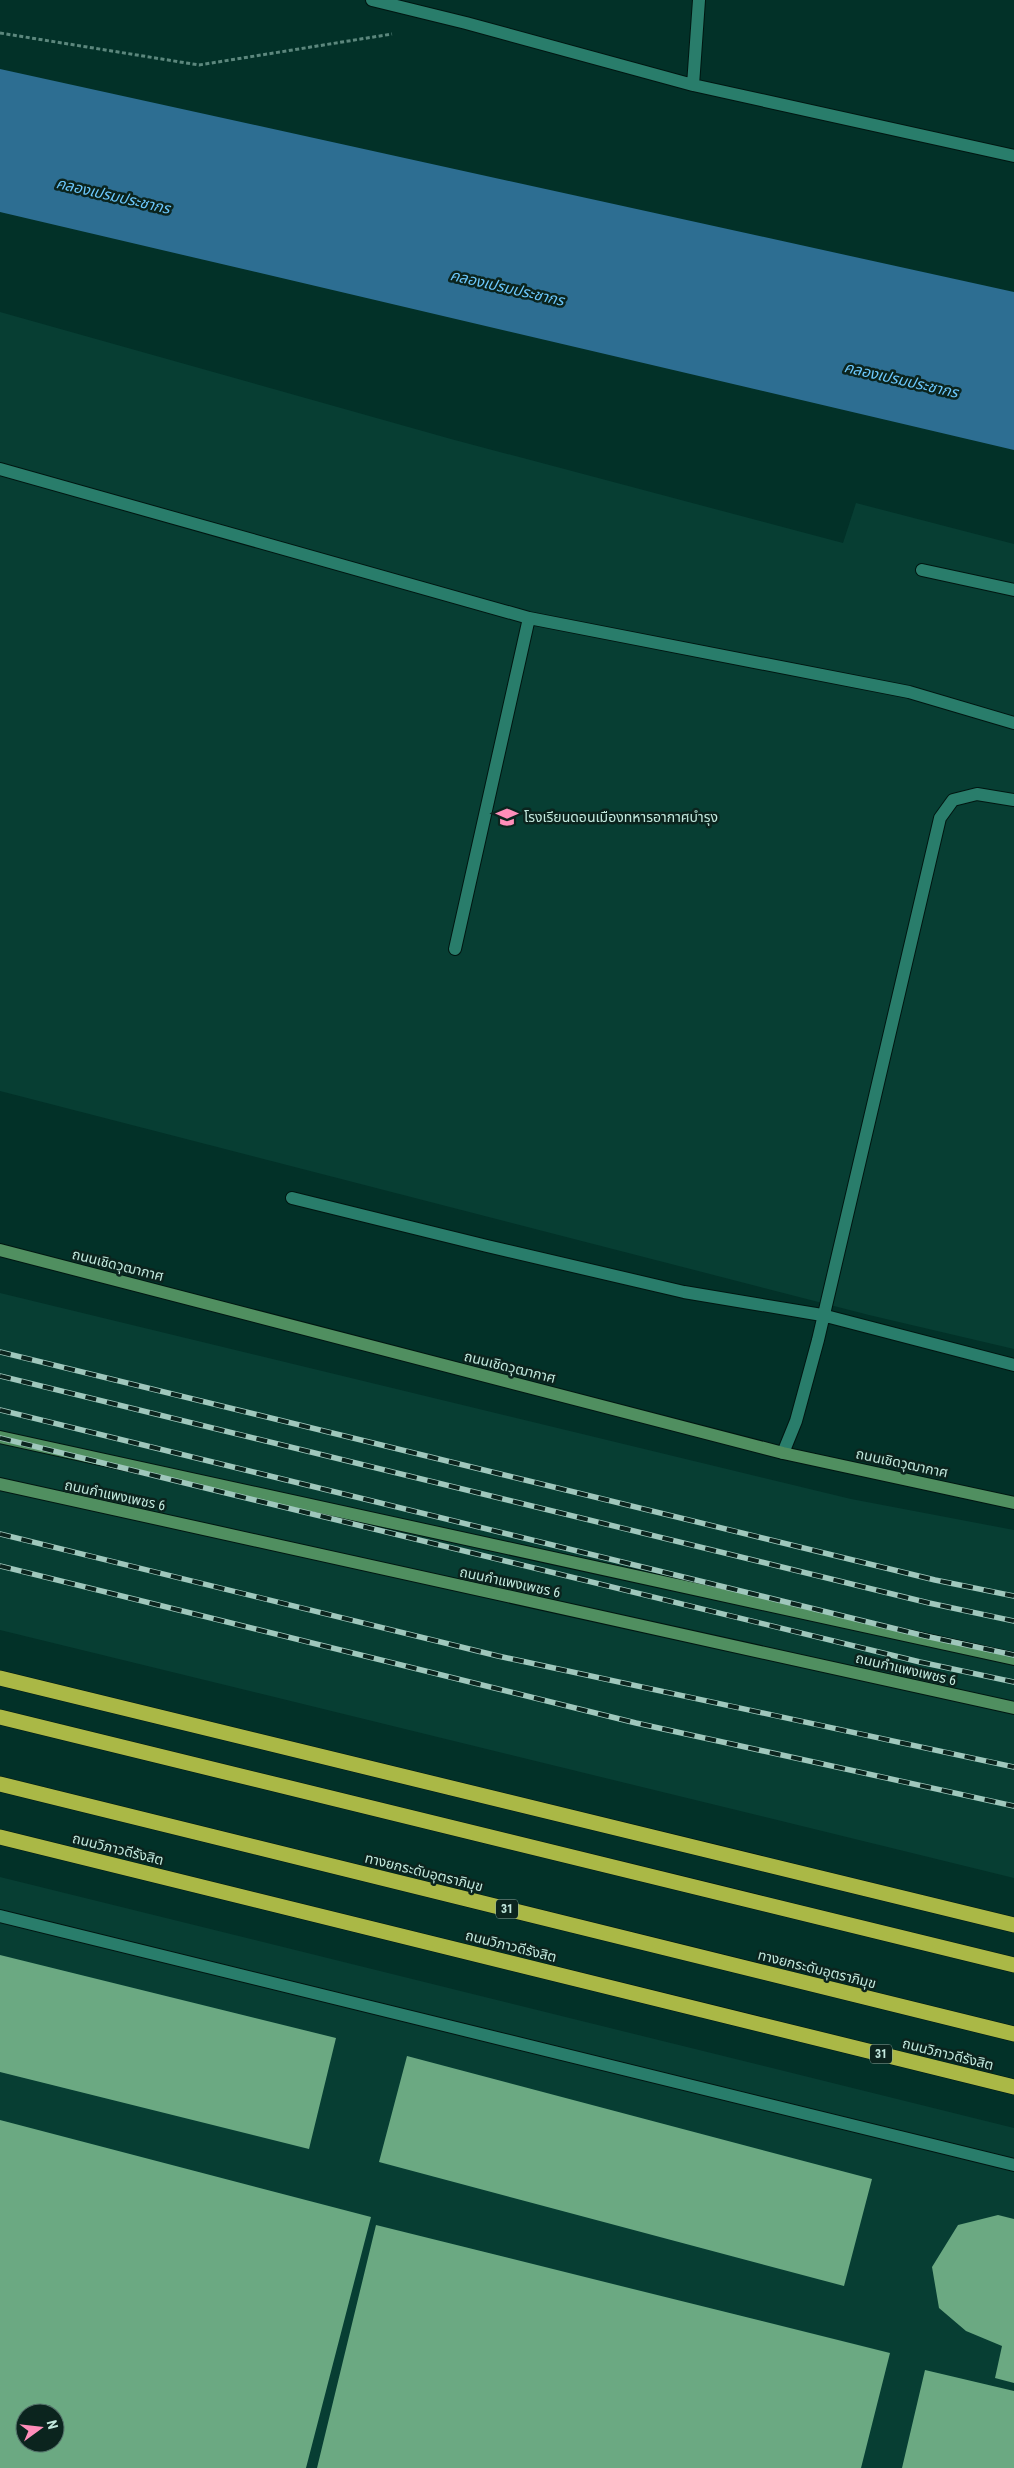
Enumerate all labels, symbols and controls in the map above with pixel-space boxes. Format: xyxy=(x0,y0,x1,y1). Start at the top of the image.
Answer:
water label: คลองเปรมประชากร xyxy=(54,174,173,218)
water label: คลองเปรมประชากร xyxy=(448,266,567,310)
water label: คลองเปรมประชากร xyxy=(842,358,961,402)
school or university icon: โรงเรียนดอนเมืองทหารอากาศบำรุง xyxy=(494,804,520,830)
place label: โรงเรียนดอนเมืองทหารอากาศบำรุง xyxy=(524,809,718,826)
street label: ถนนเชิดวุฒากาศ xyxy=(70,1246,166,1285)
street label: ถนนเชิดวุฒากาศ xyxy=(462,1348,558,1387)
street label: ถนนเชิดวุฒากาศ xyxy=(854,1445,950,1482)
street label: ถนนกำแพงเพชร 6 xyxy=(63,1476,167,1514)
street label: ถนนกำแพงเพชร 6 xyxy=(458,1563,562,1601)
street label: ถนนกำแพงเพชร 6 xyxy=(854,1650,958,1688)
street label: ถนนวิภาวดีรังสิต xyxy=(71,1830,165,1868)
street label: ทางยกระดับอุตราภิมุข xyxy=(363,1850,485,1895)
road number: 31 xyxy=(496,1900,518,1918)
street label: ถนนวิภาวดีรังสิต xyxy=(464,1927,558,1965)
street label: ทางยกระดับอุตราภิมุข xyxy=(756,1947,878,1992)
street label: ถนนวิภาวดีรังสิต xyxy=(901,2035,995,2073)
road number: 31 xyxy=(870,2045,892,2064)
north arrow xyxy=(15,2403,65,2453)
text: N xyxy=(44,2418,61,2431)

